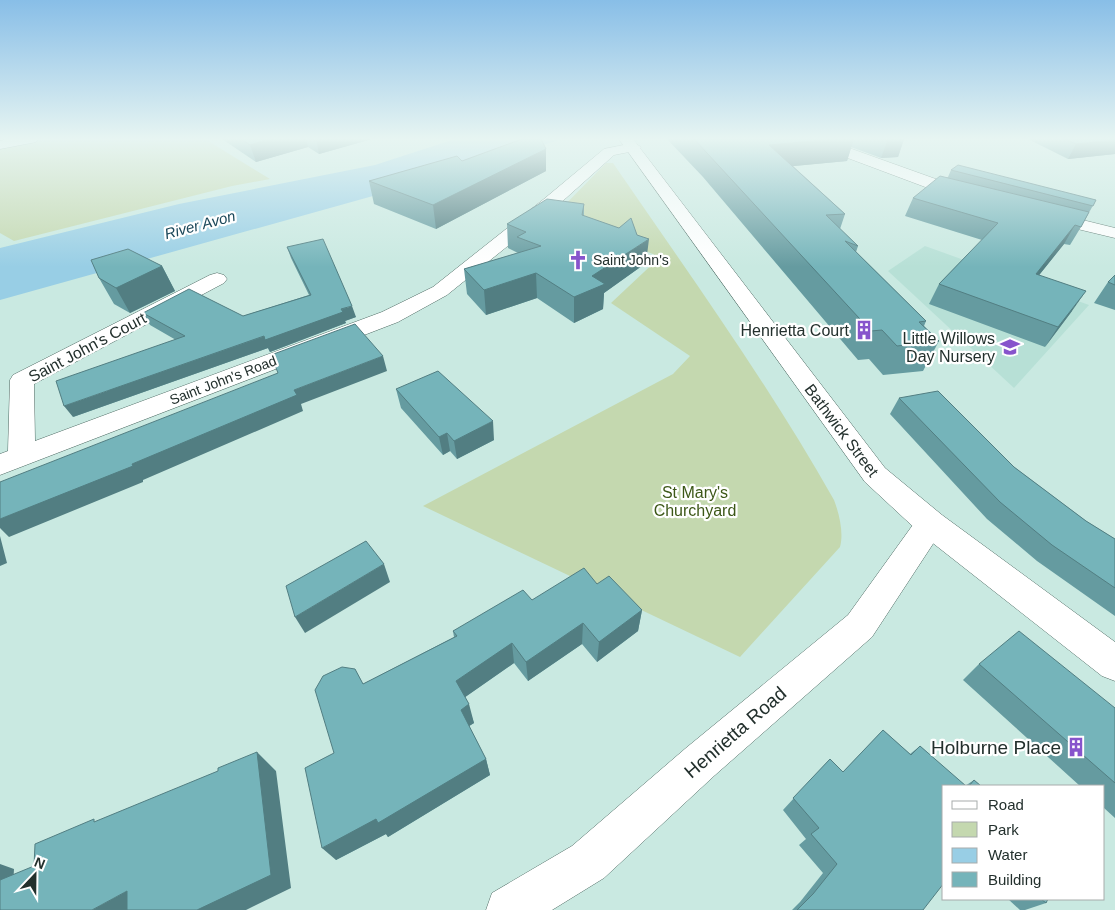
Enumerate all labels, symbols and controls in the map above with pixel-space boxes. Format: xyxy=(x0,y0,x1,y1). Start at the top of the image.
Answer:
water label: River Avon xyxy=(163,207,237,242)
church icon: Saint John's xyxy=(567,249,589,271)
place label: Saint John's xyxy=(593,252,669,268)
street label: Saint John's Court xyxy=(26,309,149,386)
building icon: Henrietta Court xyxy=(853,319,875,341)
place label: Henrietta Court xyxy=(741,322,850,339)
place label: Little Willows Day Nursery xyxy=(903,330,995,365)
school or university icon: Little Willows Day Nursery xyxy=(999,336,1021,358)
street label: Saint John's Road xyxy=(167,352,279,408)
street label: Bathwick Street xyxy=(801,381,882,480)
park label: St Mary's Churchyard xyxy=(654,484,736,519)
street label: Henrietta Road xyxy=(680,683,790,782)
building icon: Holburne Place xyxy=(1065,736,1087,758)
place label: Holburne Place xyxy=(931,737,1061,758)
legend xyxy=(942,785,1105,900)
text: Road xyxy=(988,796,1024,813)
text: Park xyxy=(988,821,1019,838)
text: Water xyxy=(988,846,1027,863)
north arrow xyxy=(10,850,60,900)
text: N xyxy=(32,854,48,872)
text: Building xyxy=(988,871,1041,888)

